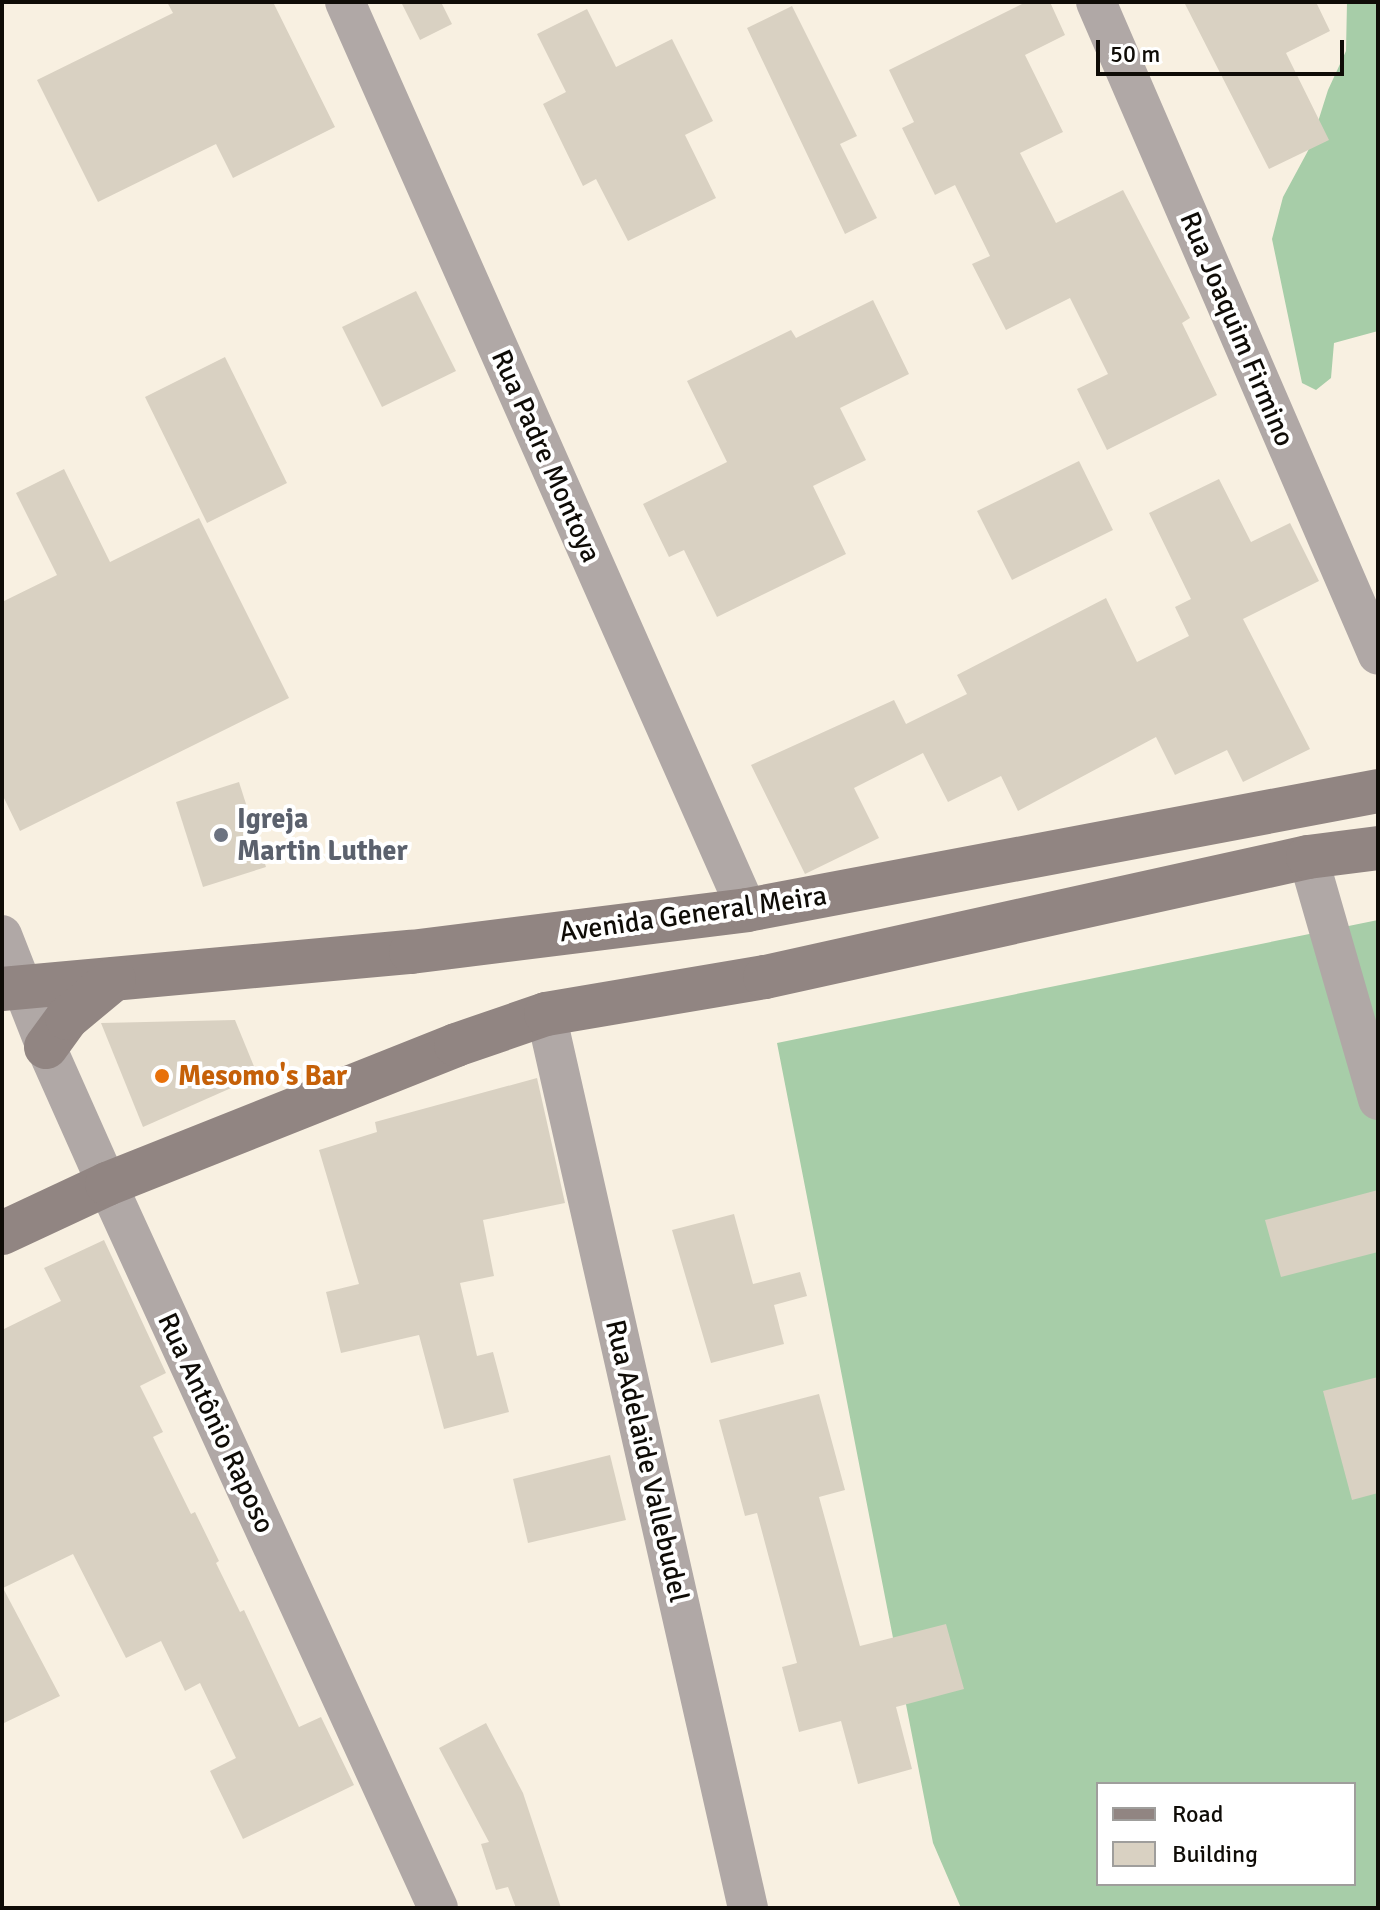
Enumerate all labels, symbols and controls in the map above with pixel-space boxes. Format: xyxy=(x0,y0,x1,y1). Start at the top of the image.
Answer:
scale bar xyxy=(1100,24,1348,74)
text: 50 m xyxy=(1110,39,1160,69)
street label: Rua Joaquim Firmino xyxy=(1172,207,1302,451)
street label: Rua Padre Montoya xyxy=(484,345,608,567)
place label: Igreja Martin Luther xyxy=(237,802,408,868)
marker: Igreja Martin Luther xyxy=(212,826,230,844)
street label: Avenida General Meira xyxy=(557,879,829,949)
place label: Mesomo's Bar xyxy=(178,1059,347,1093)
marker: Mesomo's Bar xyxy=(153,1067,171,1085)
street label: Rua Antônio Raposo xyxy=(150,1308,282,1538)
street label: Rua Adelaide Vallebudel xyxy=(598,1316,696,1606)
legend xyxy=(1096,1782,1356,1886)
text: Road xyxy=(1172,1799,1223,1829)
text: Building xyxy=(1172,1839,1258,1869)

